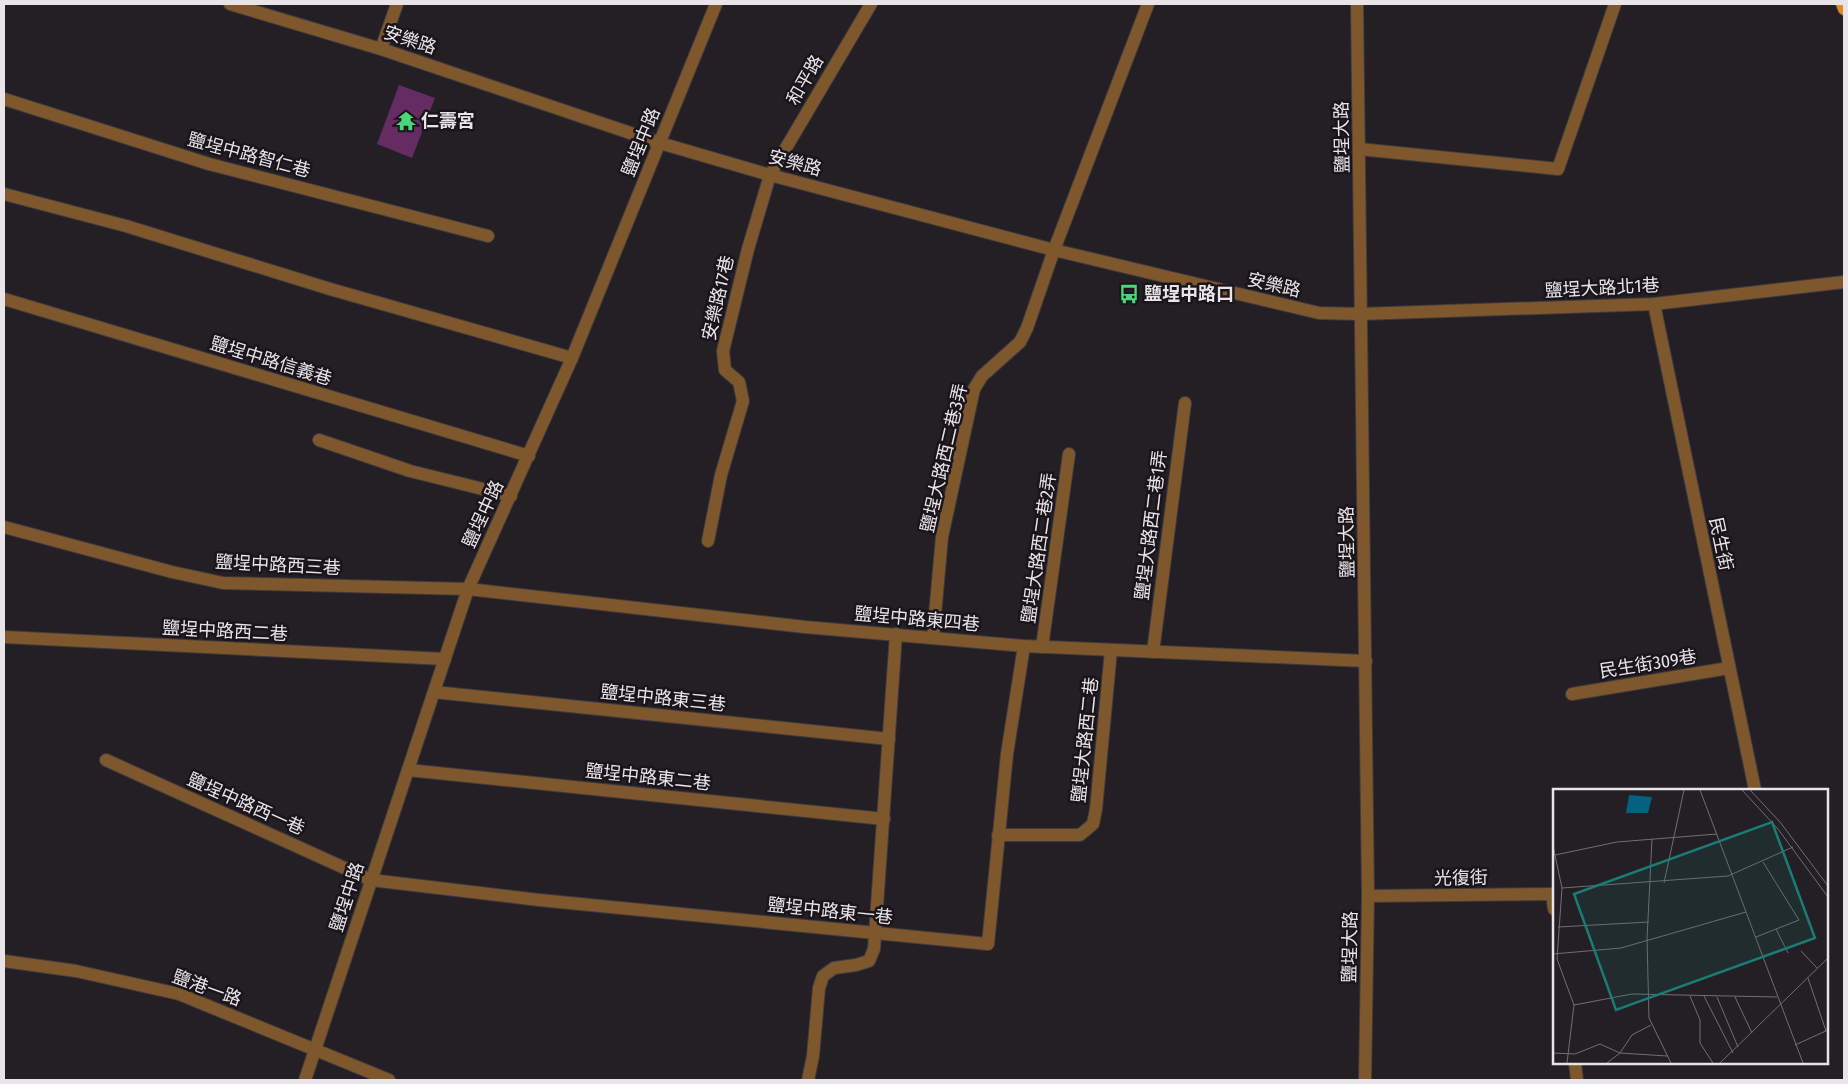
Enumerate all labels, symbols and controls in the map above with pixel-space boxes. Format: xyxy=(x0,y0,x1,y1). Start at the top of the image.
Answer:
street label: 安樂路 xyxy=(381,21,439,59)
street label: 和平路 xyxy=(782,51,828,109)
street label: 鹽埕大路 xyxy=(1330,101,1354,173)
street label: 鹽埕中路 xyxy=(617,105,665,179)
temple icon: 仁壽宮 xyxy=(395,110,417,132)
place label: 仁壽宮 xyxy=(421,110,475,132)
street label: 鹽埕中路智仁巷 xyxy=(185,128,313,182)
street label: 安樂路 xyxy=(766,145,824,181)
street label: 安樂路17巷 xyxy=(698,253,738,343)
street label: 安樂路 xyxy=(1245,268,1303,302)
street label: 鹽埕大路北1巷 xyxy=(1544,274,1660,302)
bus stop icon: 鹽埕中路口 xyxy=(1118,283,1140,305)
place label: 鹽埕中路口 xyxy=(1144,283,1234,305)
street label: 鹽埕中路信義巷 xyxy=(208,332,334,390)
street label: 鹽埕大路西二巷3弄 xyxy=(916,381,972,535)
street label: 鹽埕大路西二巷1弄 xyxy=(1131,449,1171,601)
street label: 鹽埕大路西二巷2弄 xyxy=(1018,471,1060,625)
street label: 鹽埕中路 xyxy=(458,477,508,551)
street label: 鹽埕大路 xyxy=(1335,506,1359,578)
street label: 民生街 xyxy=(1705,515,1737,573)
street label: 鹽埕中路西三巷 xyxy=(215,551,341,579)
street label: 鹽埕中路東四巷 xyxy=(853,603,981,635)
street label: 鹽埕中路西二巷 xyxy=(162,617,288,645)
street label: 民生街309巷 xyxy=(1598,645,1698,683)
street label: 鹽埕大路西二巷 xyxy=(1067,676,1103,804)
street label: 鹽埕中路東三巷 xyxy=(599,680,727,716)
street label: 鹽埕中路東二巷 xyxy=(584,759,712,795)
street label: 鹽埕中路西一巷 xyxy=(184,768,308,840)
inset map xyxy=(1553,789,1828,1064)
street label: 鹽埕中路 xyxy=(325,859,369,935)
street label: 光復街 xyxy=(1434,867,1488,889)
street label: 鹽埕中路東一巷 xyxy=(766,893,894,929)
street label: 鹽埕大路 xyxy=(1338,911,1362,983)
street label: 鹽港一路 xyxy=(169,965,245,1011)

